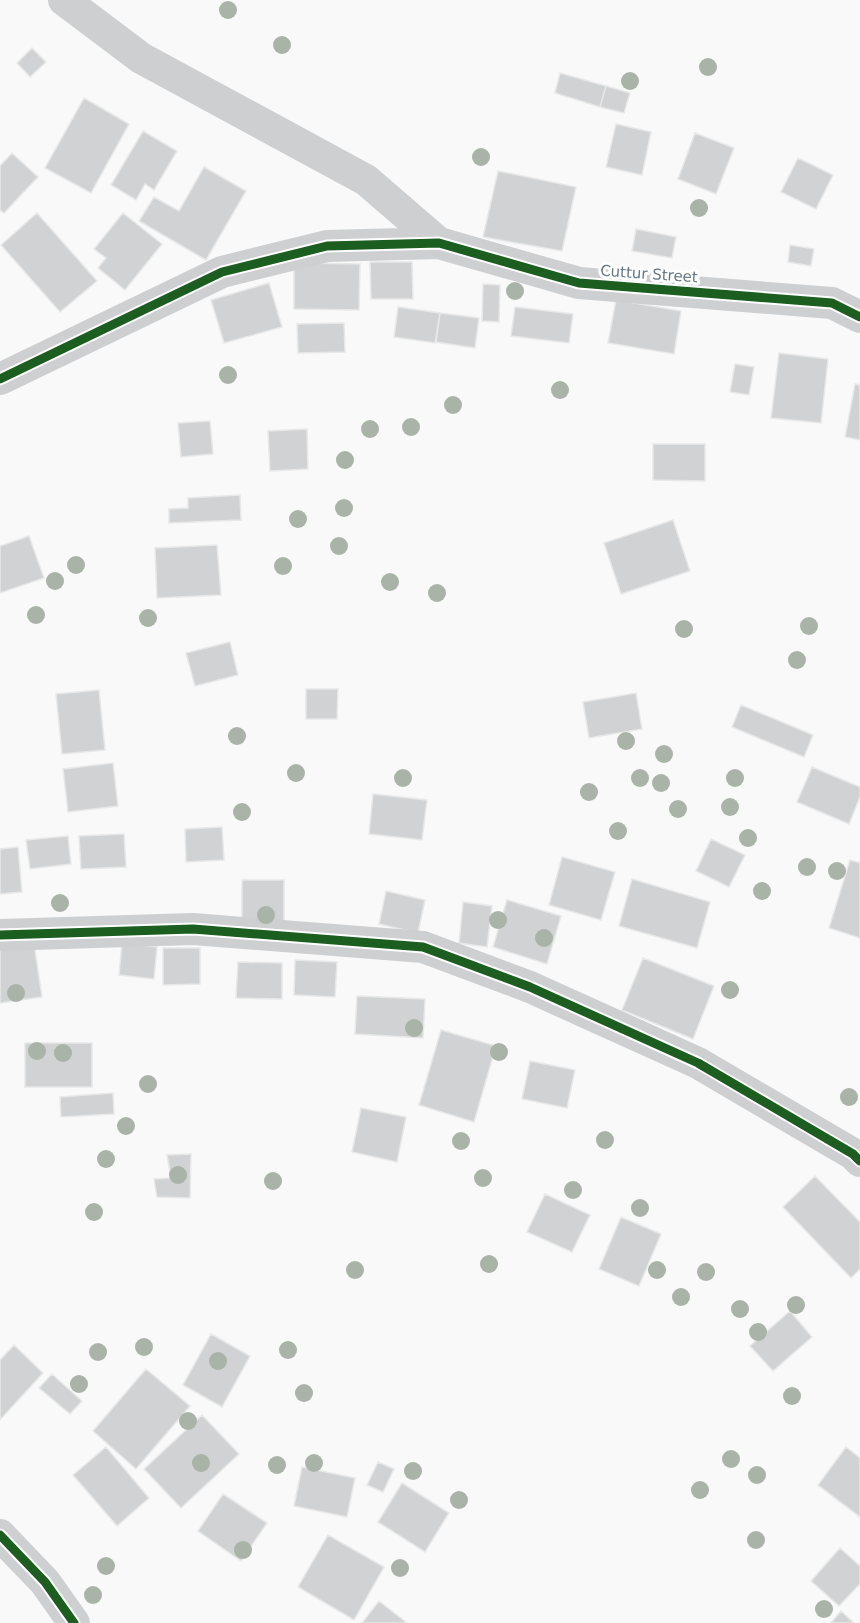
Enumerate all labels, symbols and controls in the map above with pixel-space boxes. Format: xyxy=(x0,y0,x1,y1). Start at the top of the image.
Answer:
street label: Cuttur Street xyxy=(600,262,699,286)

